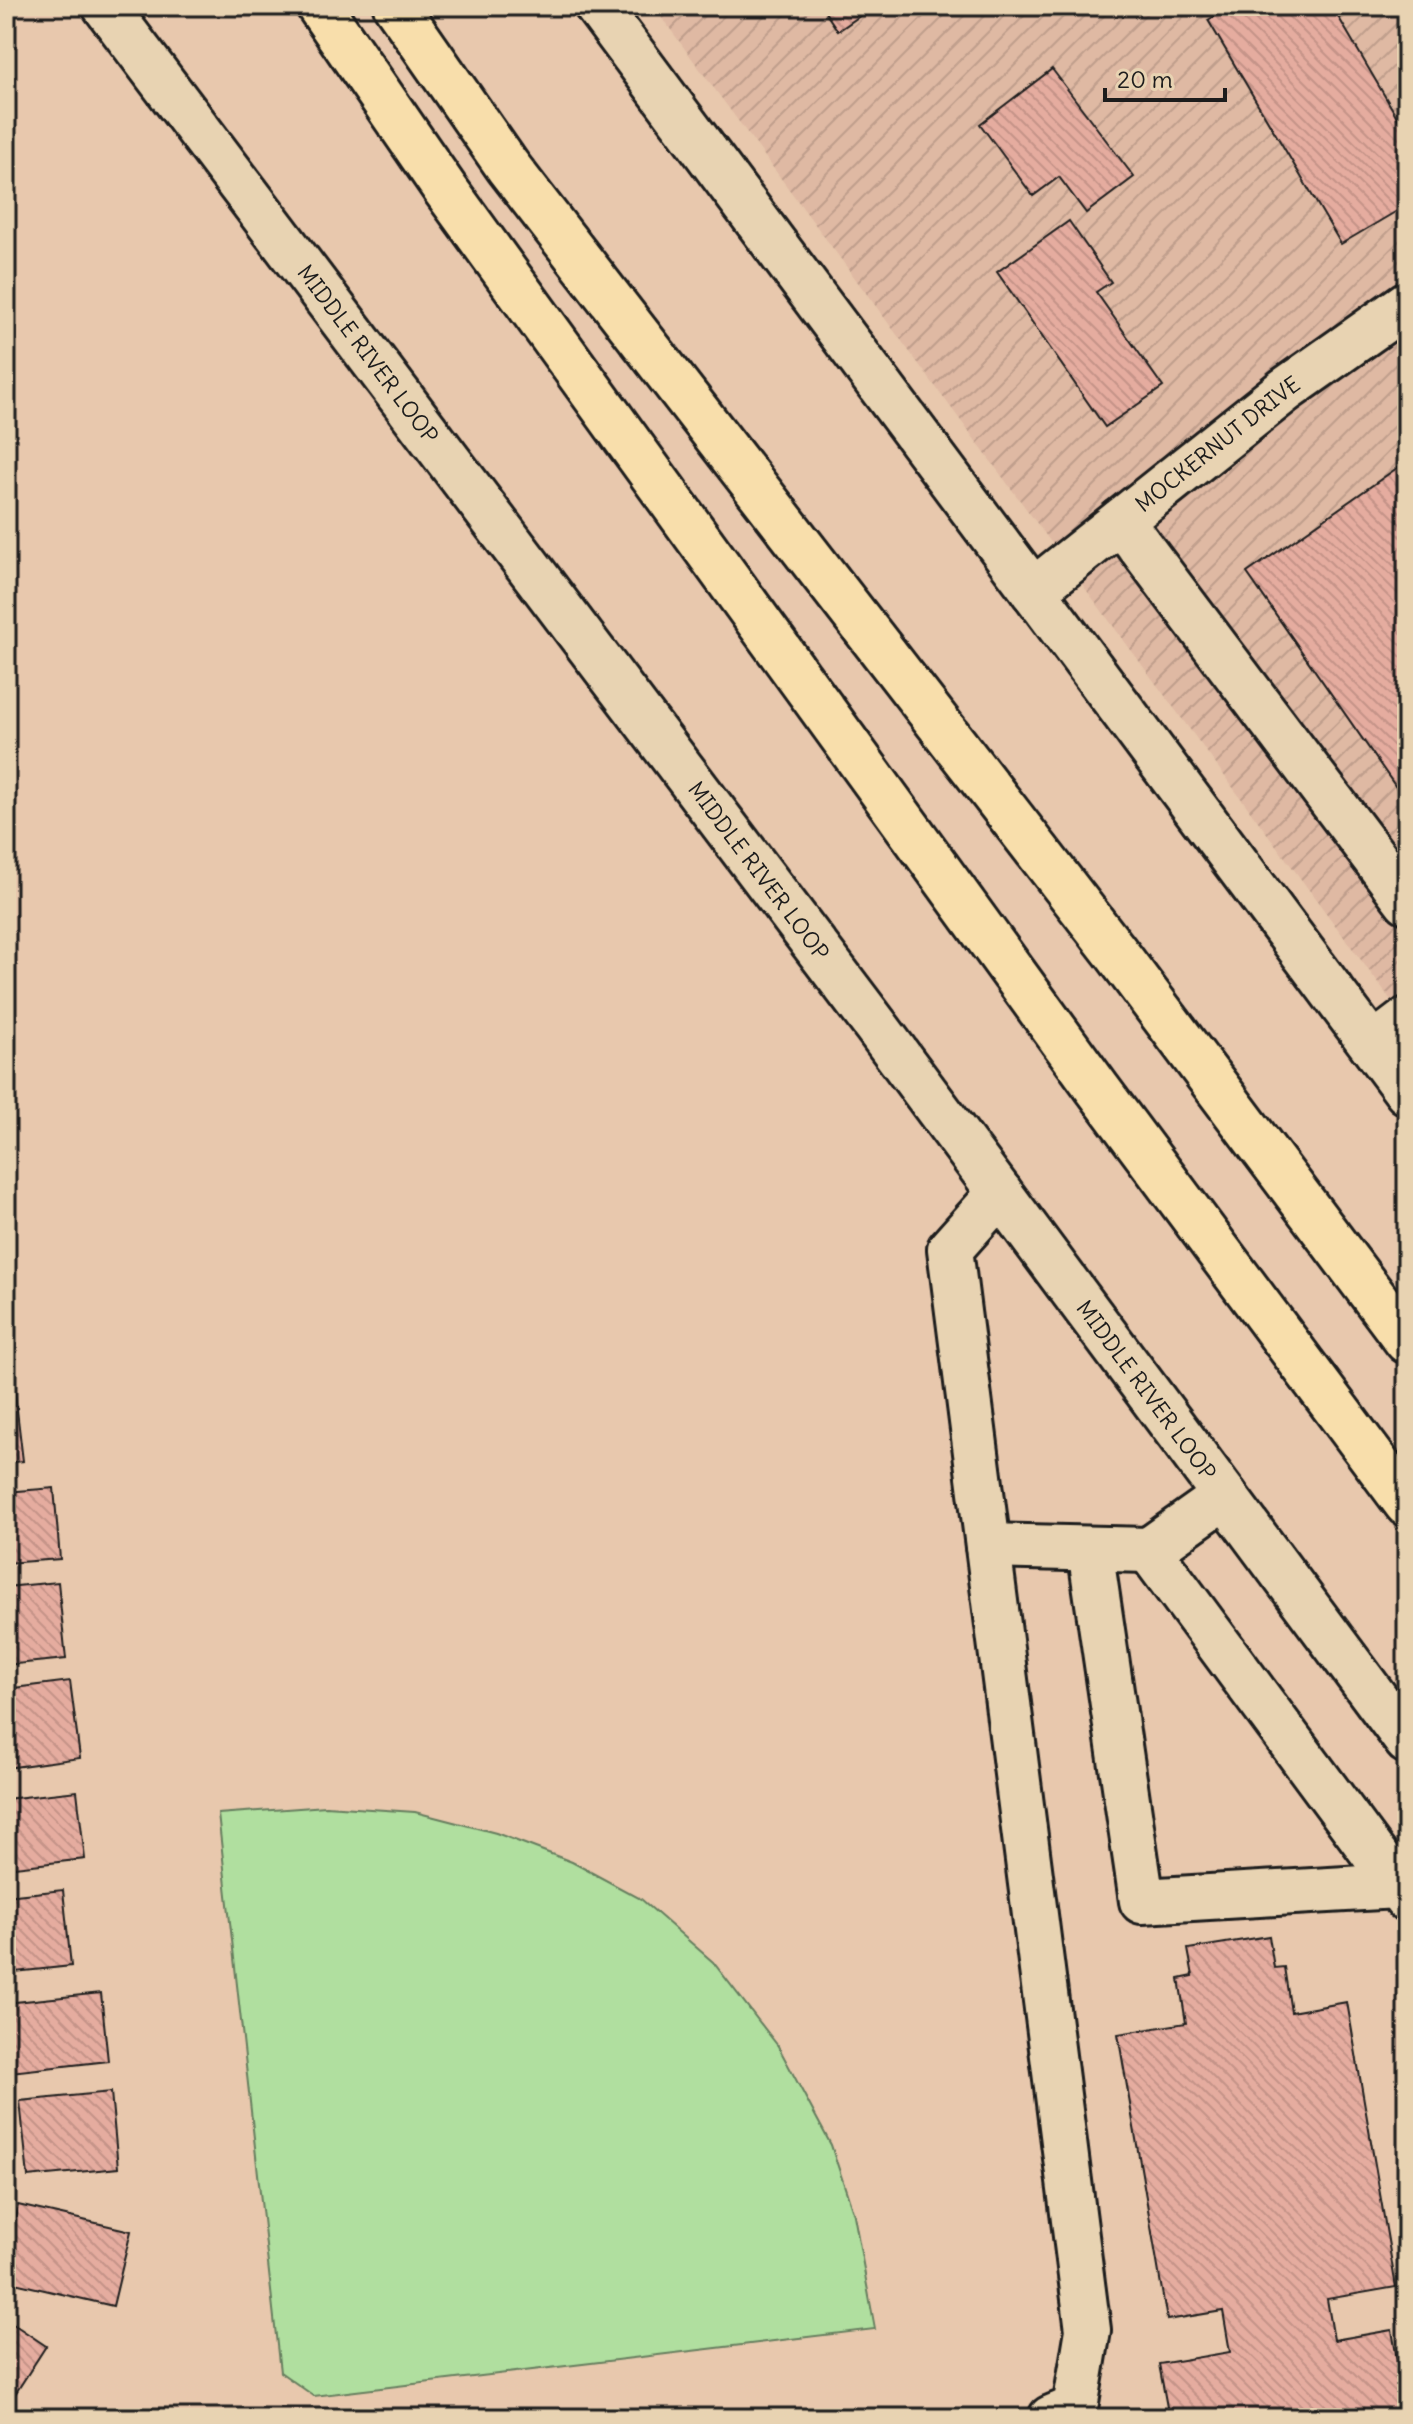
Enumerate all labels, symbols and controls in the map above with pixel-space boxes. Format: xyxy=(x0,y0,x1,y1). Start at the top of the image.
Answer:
scale bar xyxy=(1105,52,1225,102)
text: 20 m xyxy=(1117,64,1173,94)
street label: MIDDLE RIVER LOOP xyxy=(291,259,444,449)
street label: MOCKERNUT DRIVE xyxy=(1130,370,1305,518)
street label: MIDDLE RIVER LOOP xyxy=(682,776,835,966)
street label: MIDDLE RIVER LOOP xyxy=(1070,1295,1222,1485)

